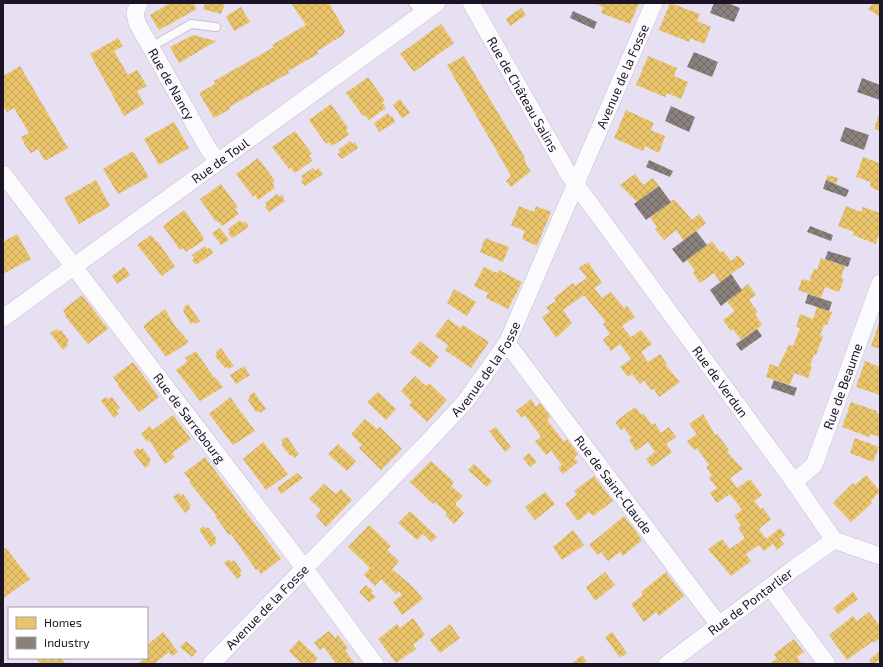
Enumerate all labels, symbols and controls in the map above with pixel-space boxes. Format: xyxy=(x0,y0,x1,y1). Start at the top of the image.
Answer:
street label: Avenue de la Fosse xyxy=(593,22,652,131)
street label: Rue de Château Salins xyxy=(484,34,562,155)
street label: Rue de Nancy xyxy=(145,45,198,123)
street label: Rue de Toul xyxy=(188,134,252,187)
street label: Avenue de la Fosse xyxy=(448,319,523,420)
street label: Rue de Beaume xyxy=(820,341,866,432)
street label: Rue de Verdun xyxy=(689,343,752,420)
street label: Rue de Sarrebourg xyxy=(150,370,229,466)
street label: Rue de Saint-Claude xyxy=(571,432,656,537)
street label: Avenue de la Fosse xyxy=(222,561,312,652)
street label: Rue de Pontarlier xyxy=(705,564,796,639)
legend xyxy=(8,607,148,659)
text: Homes xyxy=(44,615,82,629)
text: Industry xyxy=(44,635,90,649)

